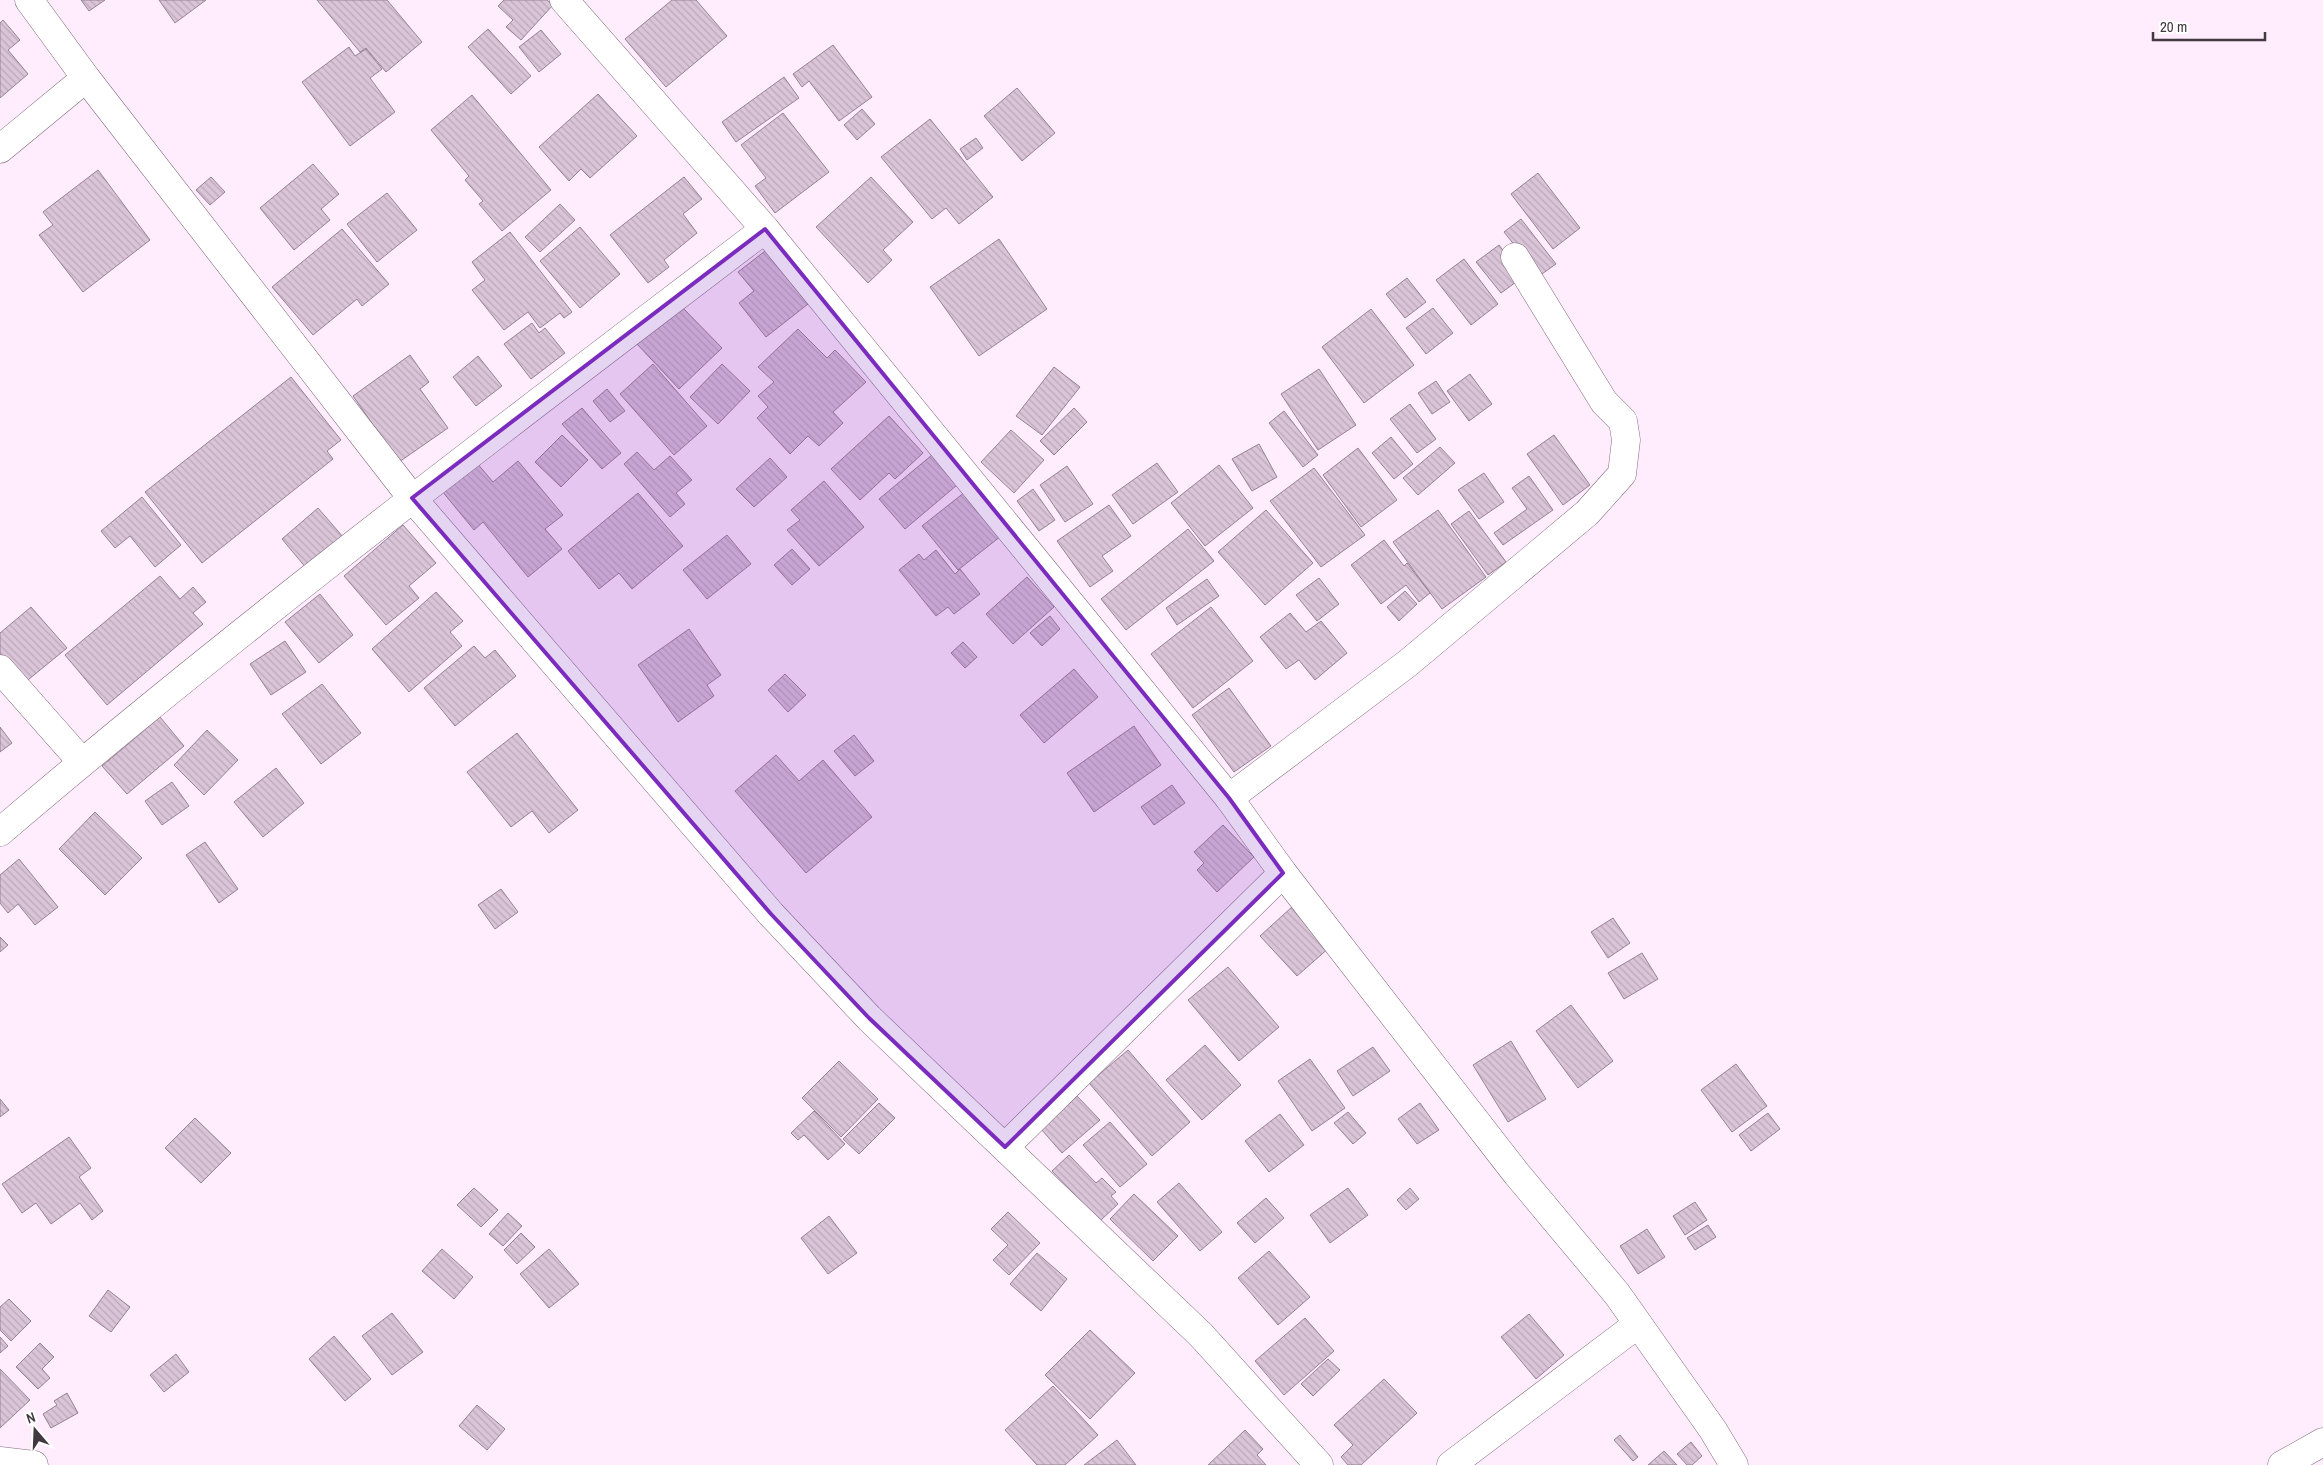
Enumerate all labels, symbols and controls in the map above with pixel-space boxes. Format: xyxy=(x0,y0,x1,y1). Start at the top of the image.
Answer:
scale bar xyxy=(2153,10,2266,42)
text: 20 m xyxy=(2160,16,2187,37)
north arrow xyxy=(10,1405,60,1455)
text: N xyxy=(24,1408,38,1428)

